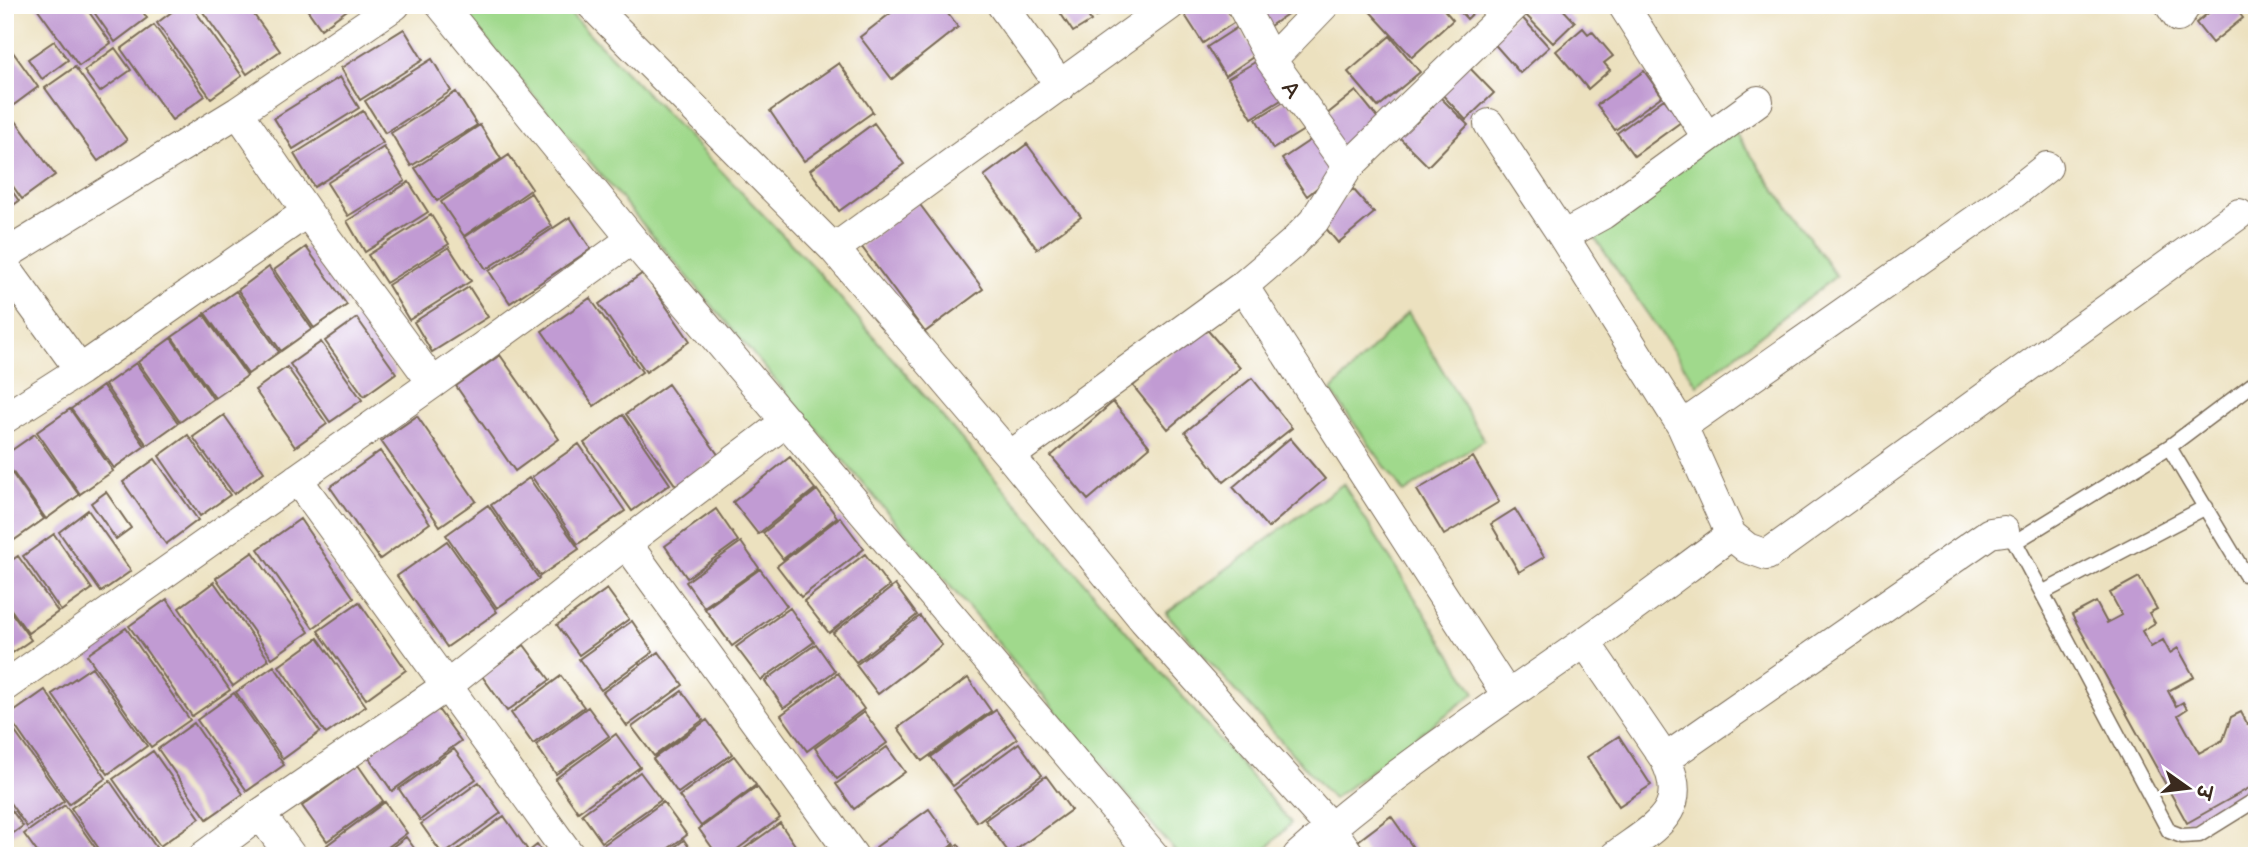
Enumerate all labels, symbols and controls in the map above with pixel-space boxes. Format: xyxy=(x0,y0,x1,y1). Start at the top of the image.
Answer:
street label: A xyxy=(1276,74,1309,103)
north arrow xyxy=(2154,752,2224,822)
text: उ xyxy=(2191,781,2217,803)

